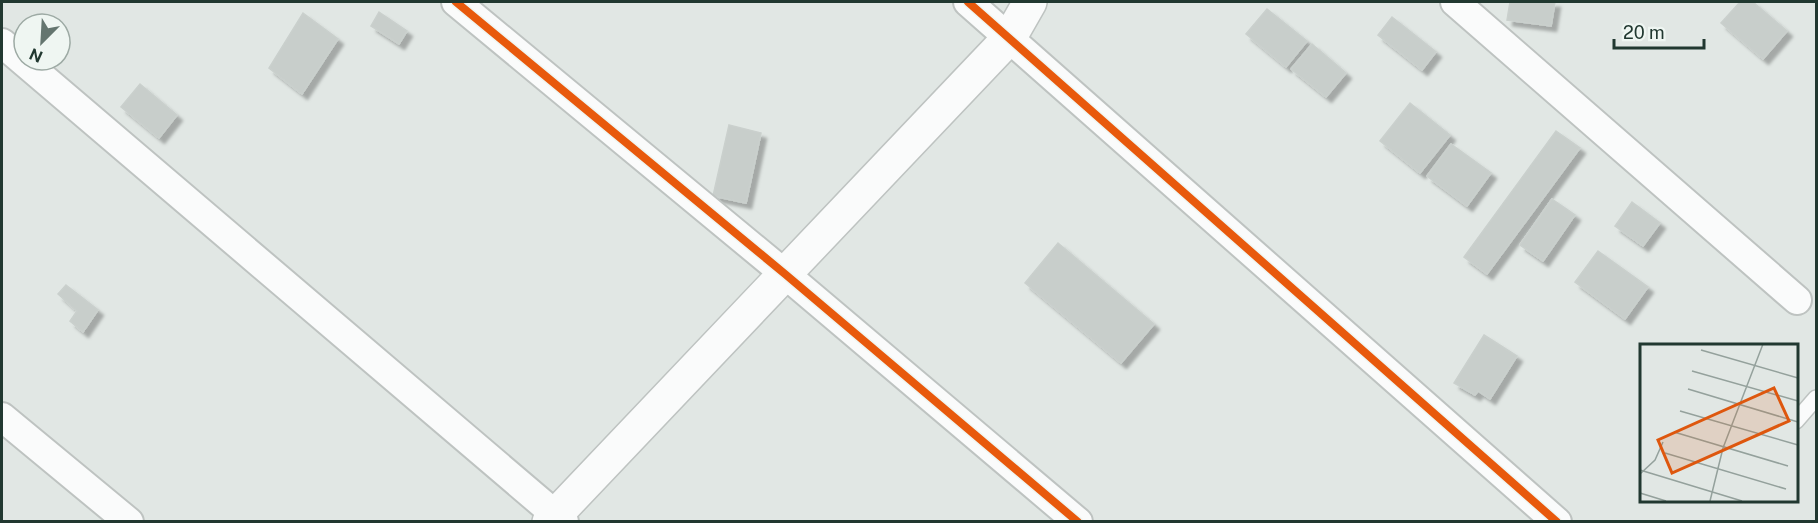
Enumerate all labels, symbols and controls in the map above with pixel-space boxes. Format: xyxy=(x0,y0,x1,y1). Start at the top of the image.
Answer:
north arrow xyxy=(12,12,72,72)
scale bar xyxy=(1614,12,1704,50)
text: 20 m xyxy=(1623,22,1665,43)
text: N xyxy=(27,44,46,66)
inset map xyxy=(1640,344,1797,502)

